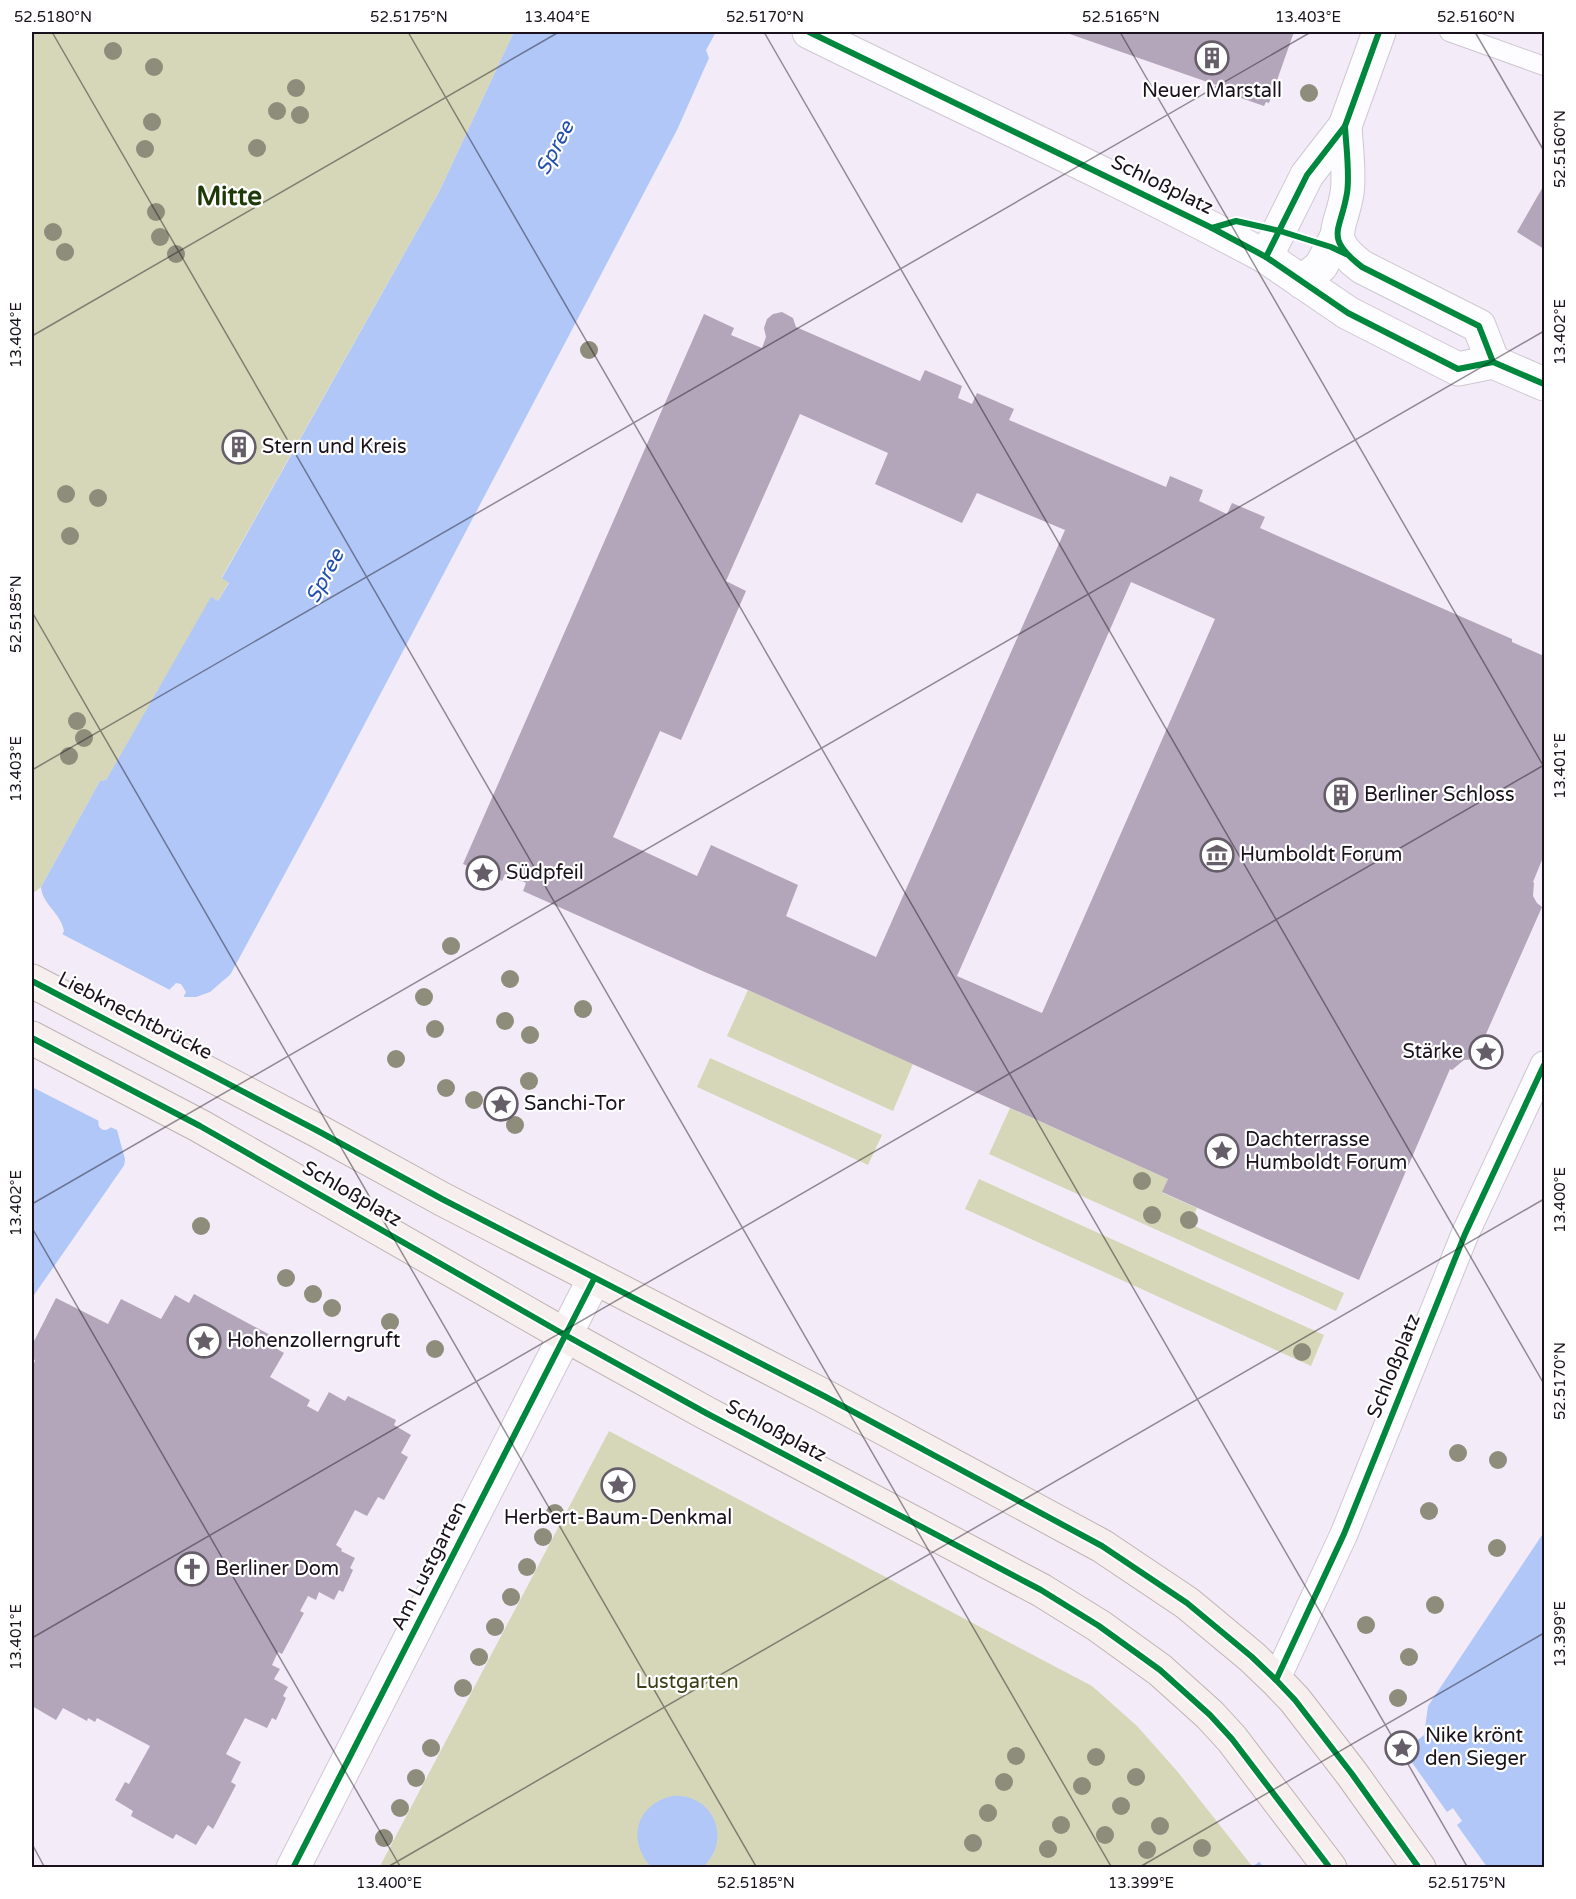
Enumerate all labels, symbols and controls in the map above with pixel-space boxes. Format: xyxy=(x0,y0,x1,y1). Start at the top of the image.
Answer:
text: 52.5180°N xyxy=(14,8,92,26)
text: 52.5175°N xyxy=(370,8,448,26)
text: 13.404°E xyxy=(524,8,590,26)
text: 52.5170°N xyxy=(726,8,804,26)
text: 52.5165°N xyxy=(1082,8,1160,26)
text: 13.403°E xyxy=(1275,8,1341,26)
text: 52.5160°N xyxy=(1437,8,1515,26)
building icon: Neuer Marstall xyxy=(1194,40,1230,76)
place label: Neuer Marstall xyxy=(1142,79,1282,103)
text: 52.5160°N xyxy=(1551,110,1569,188)
water label: Spree xyxy=(530,116,580,179)
street label: Schloßplatz xyxy=(1107,150,1217,220)
district label: Mitte xyxy=(196,181,262,212)
text: 13.402°E xyxy=(1551,299,1569,365)
text: 13.404°E xyxy=(7,302,25,368)
building icon: Stern und Kreis xyxy=(221,429,257,465)
place label: Stern und Kreis xyxy=(262,435,407,459)
water label: Spree xyxy=(300,544,350,607)
text: 52.5185°N xyxy=(7,575,25,653)
text: 13.401°E xyxy=(1551,733,1569,799)
text: 13.403°E xyxy=(7,736,25,802)
building icon: Berliner Schloss xyxy=(1323,777,1359,813)
place label: Berliner Schloss xyxy=(1364,783,1515,807)
museum icon: Humboldt Forum xyxy=(1199,837,1235,873)
place label: Humboldt Forum xyxy=(1240,843,1402,867)
place icon: Südpfeil xyxy=(465,855,501,891)
place label: Südpfeil xyxy=(506,861,584,885)
street label: Liebknechtbrücke xyxy=(54,967,216,1065)
place icon: Stärke xyxy=(1468,1034,1504,1070)
place label: Stärke xyxy=(1403,1040,1463,1064)
place icon: Sanchi-Tor xyxy=(483,1086,519,1122)
place label: Sanchi-Tor xyxy=(524,1092,625,1116)
place label: Dachterrasse Humboldt Forum xyxy=(1245,1128,1407,1175)
place icon: Dachterrasse Humboldt Forum xyxy=(1204,1133,1240,1169)
street label: Schloßplatz xyxy=(298,1156,406,1232)
text: 13.400°E xyxy=(1551,1167,1569,1233)
text: 13.402°E xyxy=(7,1170,25,1236)
street label: Schloßplatz xyxy=(1362,1310,1426,1422)
place icon: Hohenzollerngruft xyxy=(186,1323,222,1359)
place label: Hohenzollerngruft xyxy=(227,1329,401,1353)
text: 52.5170°N xyxy=(1551,1342,1569,1420)
street label: Schloßplatz xyxy=(722,1394,831,1468)
place icon: Herbert-Baum-Denkmal xyxy=(600,1467,636,1503)
street label: Am Lustgarten xyxy=(386,1497,472,1635)
place label: Herbert-Baum-Denkmal xyxy=(504,1506,732,1530)
church icon: Berliner Dom xyxy=(174,1551,210,1587)
place label: Berliner Dom xyxy=(215,1557,339,1581)
text: 13.399°E xyxy=(1551,1601,1569,1667)
text: 13.401°E xyxy=(7,1604,25,1670)
park label: Lustgarten xyxy=(635,1670,739,1694)
place label: Nike krönt den Sieger xyxy=(1425,1724,1527,1771)
place icon: Nike krönt den Sieger xyxy=(1384,1730,1420,1766)
text: 13.400°E xyxy=(356,1874,422,1892)
text: 52.5185°N xyxy=(717,1874,795,1892)
text: 13.399°E xyxy=(1108,1874,1174,1892)
text: 52.5175°N xyxy=(1428,1874,1506,1892)

